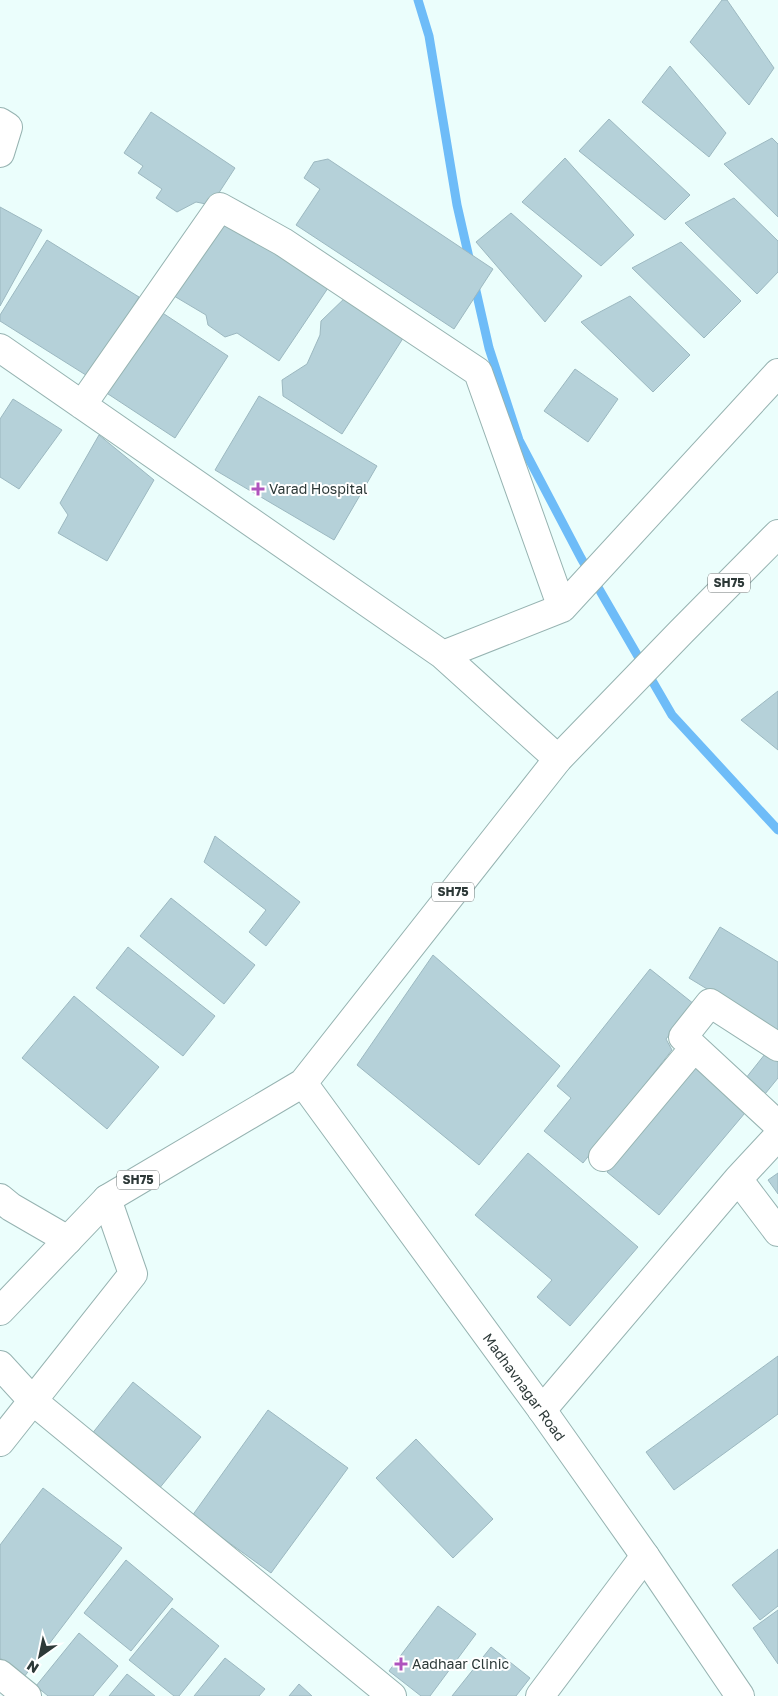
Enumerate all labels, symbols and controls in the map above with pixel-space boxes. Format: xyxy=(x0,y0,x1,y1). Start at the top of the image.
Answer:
place label: Varad Hospital xyxy=(269,480,368,497)
marker: Varad Hospital xyxy=(251,482,265,496)
road number: SH75 xyxy=(708,574,750,592)
road number: SH75 xyxy=(432,882,474,902)
road number: SH75 xyxy=(117,1170,159,1190)
street label: Madhavnagar Road xyxy=(480,1330,569,1444)
north arrow xyxy=(15,1631,65,1681)
place label: Aadhaar Clinic xyxy=(412,1655,509,1672)
text: N xyxy=(24,1657,42,1677)
marker: Aadhaar Clinic xyxy=(394,1657,408,1671)

